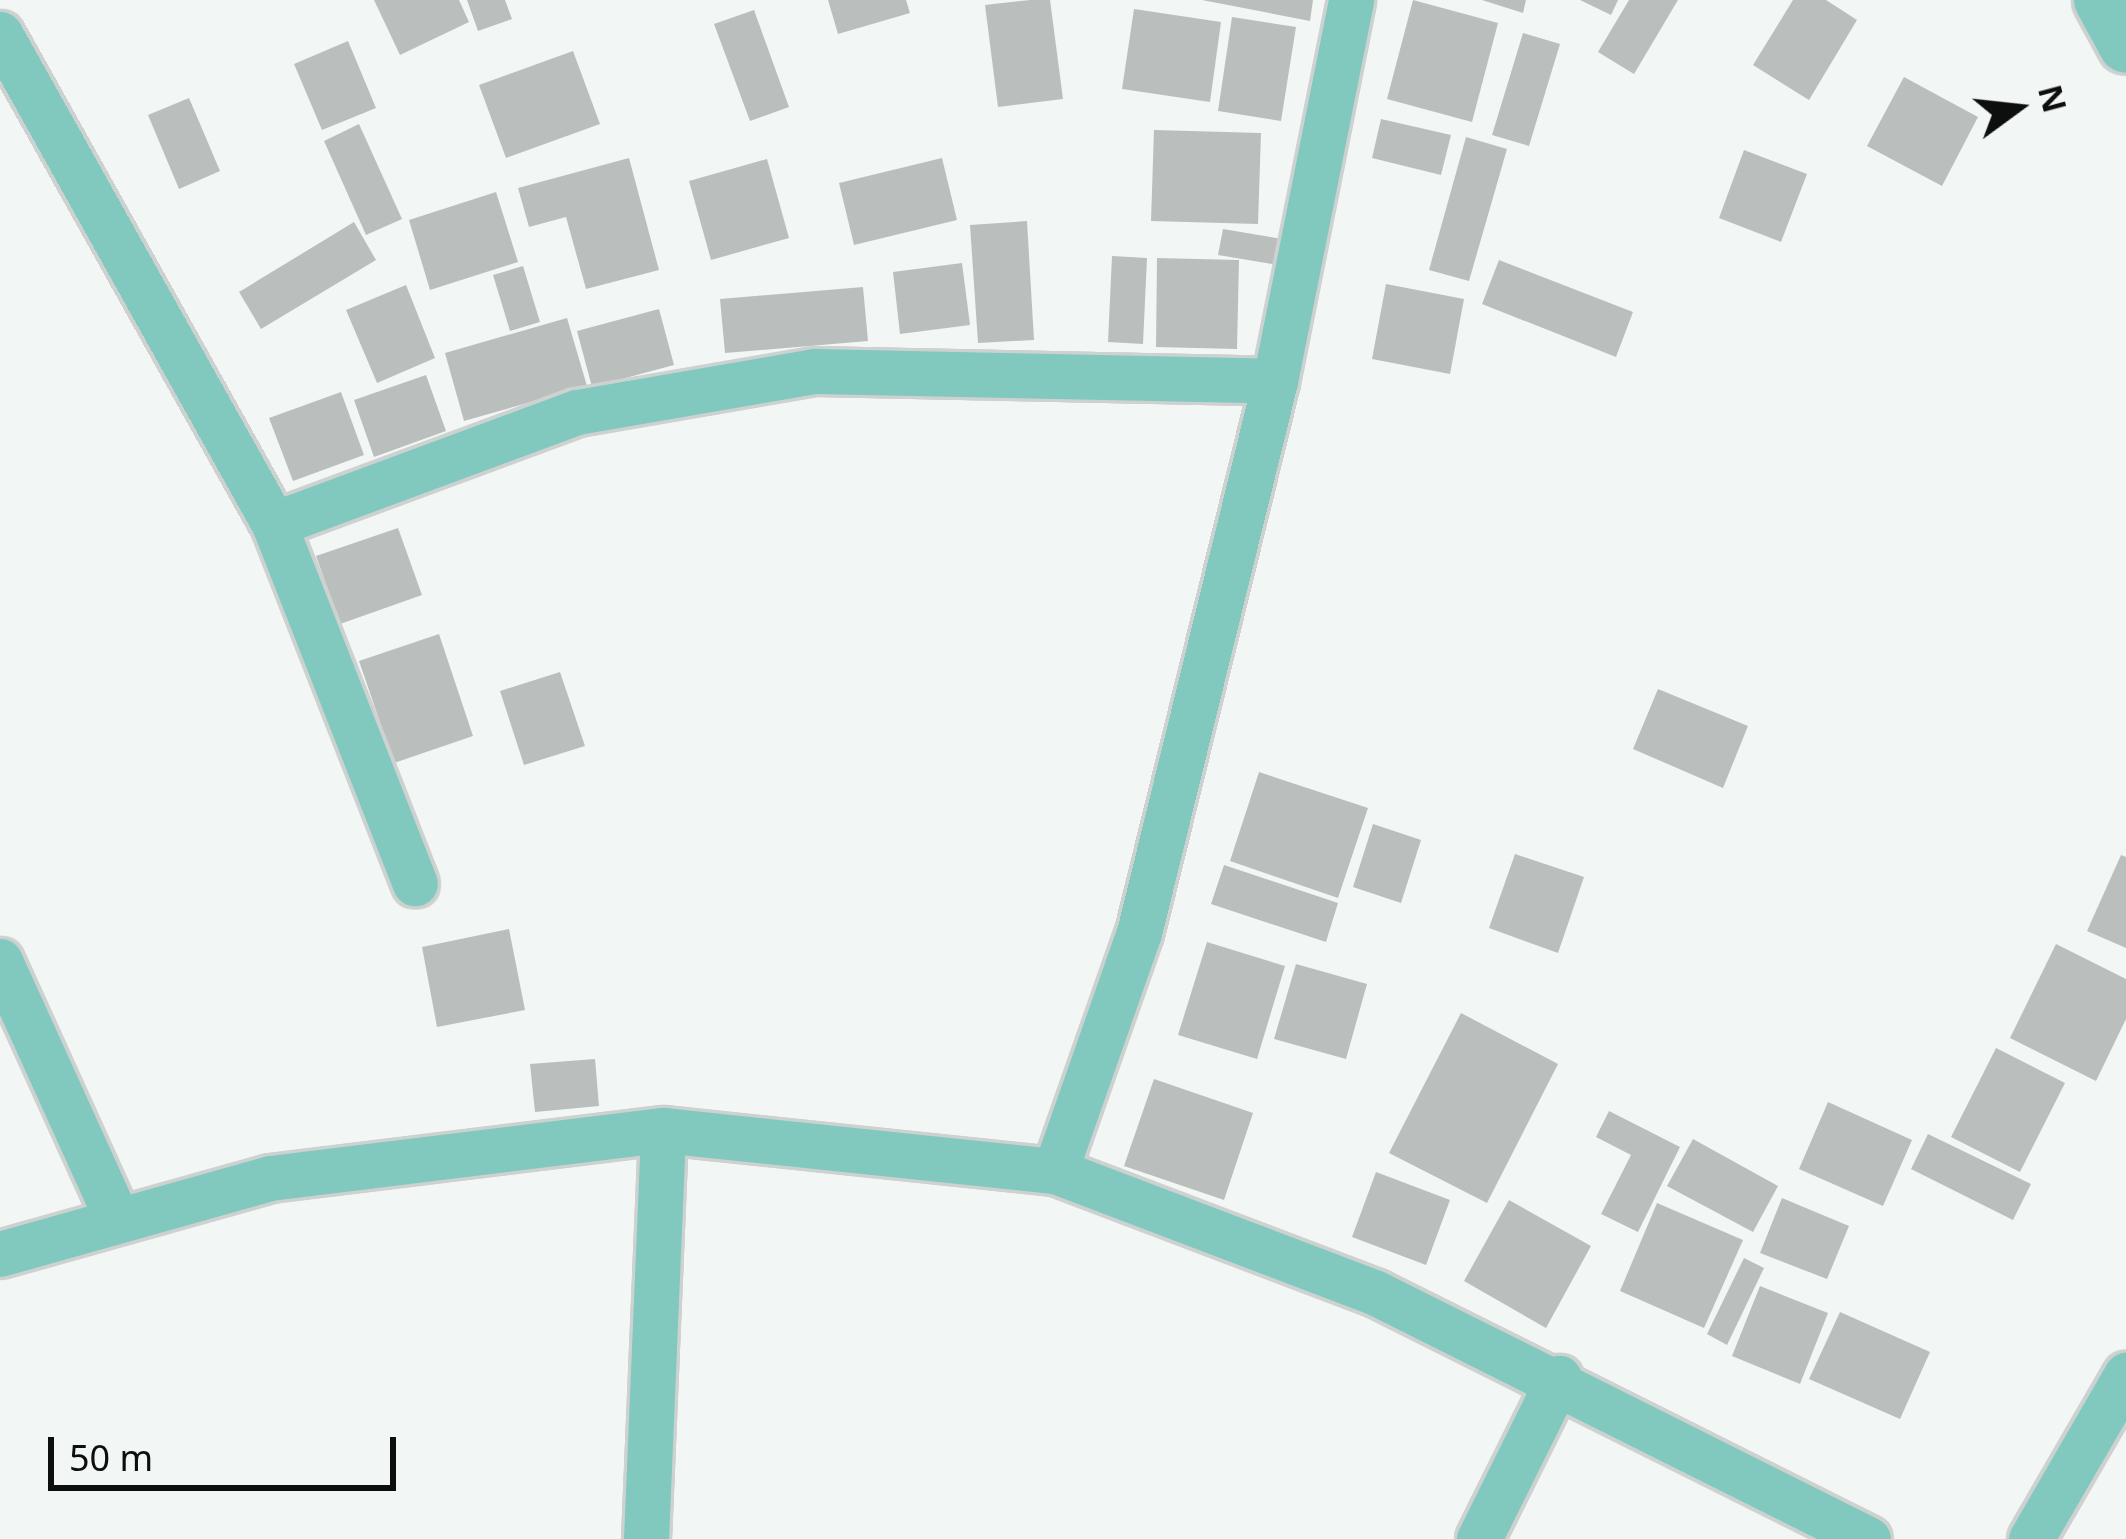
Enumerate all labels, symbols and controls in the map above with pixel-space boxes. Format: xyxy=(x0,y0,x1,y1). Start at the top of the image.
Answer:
north arrow xyxy=(1958,48,2078,168)
text: N xyxy=(2028,80,2078,117)
scale bar xyxy=(54,1413,402,1487)
text: 50 m xyxy=(69,1433,153,1482)

